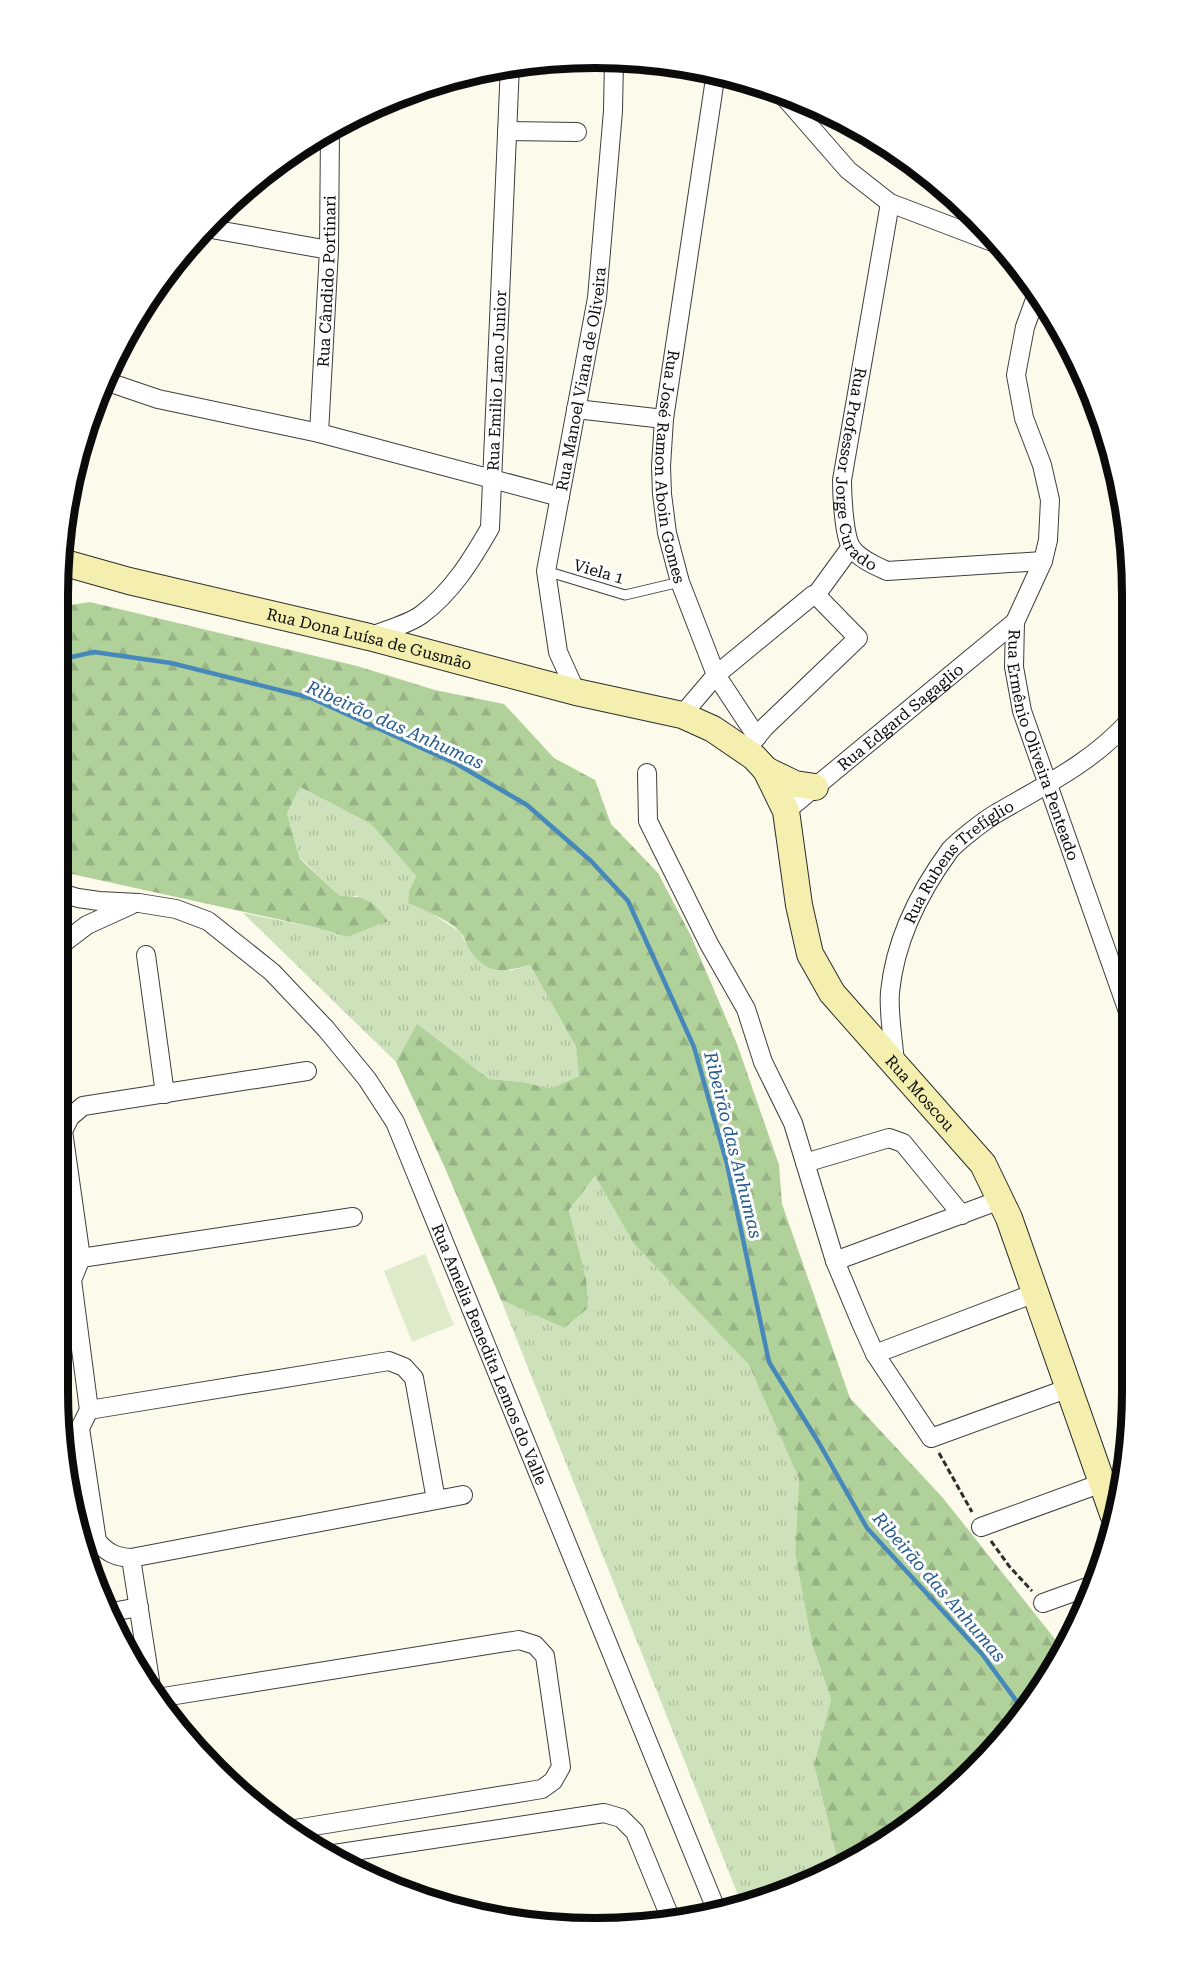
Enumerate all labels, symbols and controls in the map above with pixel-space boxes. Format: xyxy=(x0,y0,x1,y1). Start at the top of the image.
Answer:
street label: Rua Cândido Portinari xyxy=(314,195,339,368)
street label: Rua Manoel Viana de Oliveira xyxy=(552,266,610,493)
street label: Rua Emilio Lano Junior xyxy=(483,289,510,471)
street label: Rua José Ramon Aboin Gomes xyxy=(651,349,689,586)
street label: Rua Professor Jorge Curado xyxy=(832,366,880,575)
street label: Viela 1 xyxy=(571,555,626,588)
street label: Rua Dona Luísa de Gusmão xyxy=(265,604,474,674)
street label: Rua Ermênio Oliveira Penteado xyxy=(1003,629,1083,863)
street label: Rua Edgard Sagaglio xyxy=(834,660,967,775)
water label: Ribeirão das Anhumas xyxy=(303,676,487,773)
street label: Rua Rubens Trefíglio xyxy=(900,796,1017,927)
water label: Ribeirão das Anhumas xyxy=(700,1048,767,1240)
street label: Rua Moscou xyxy=(881,1051,958,1135)
street label: Rua Amelia Benedita Lemos do Valle xyxy=(428,1221,551,1488)
water label: Ribeirão das Anhumas xyxy=(868,1507,1010,1666)

